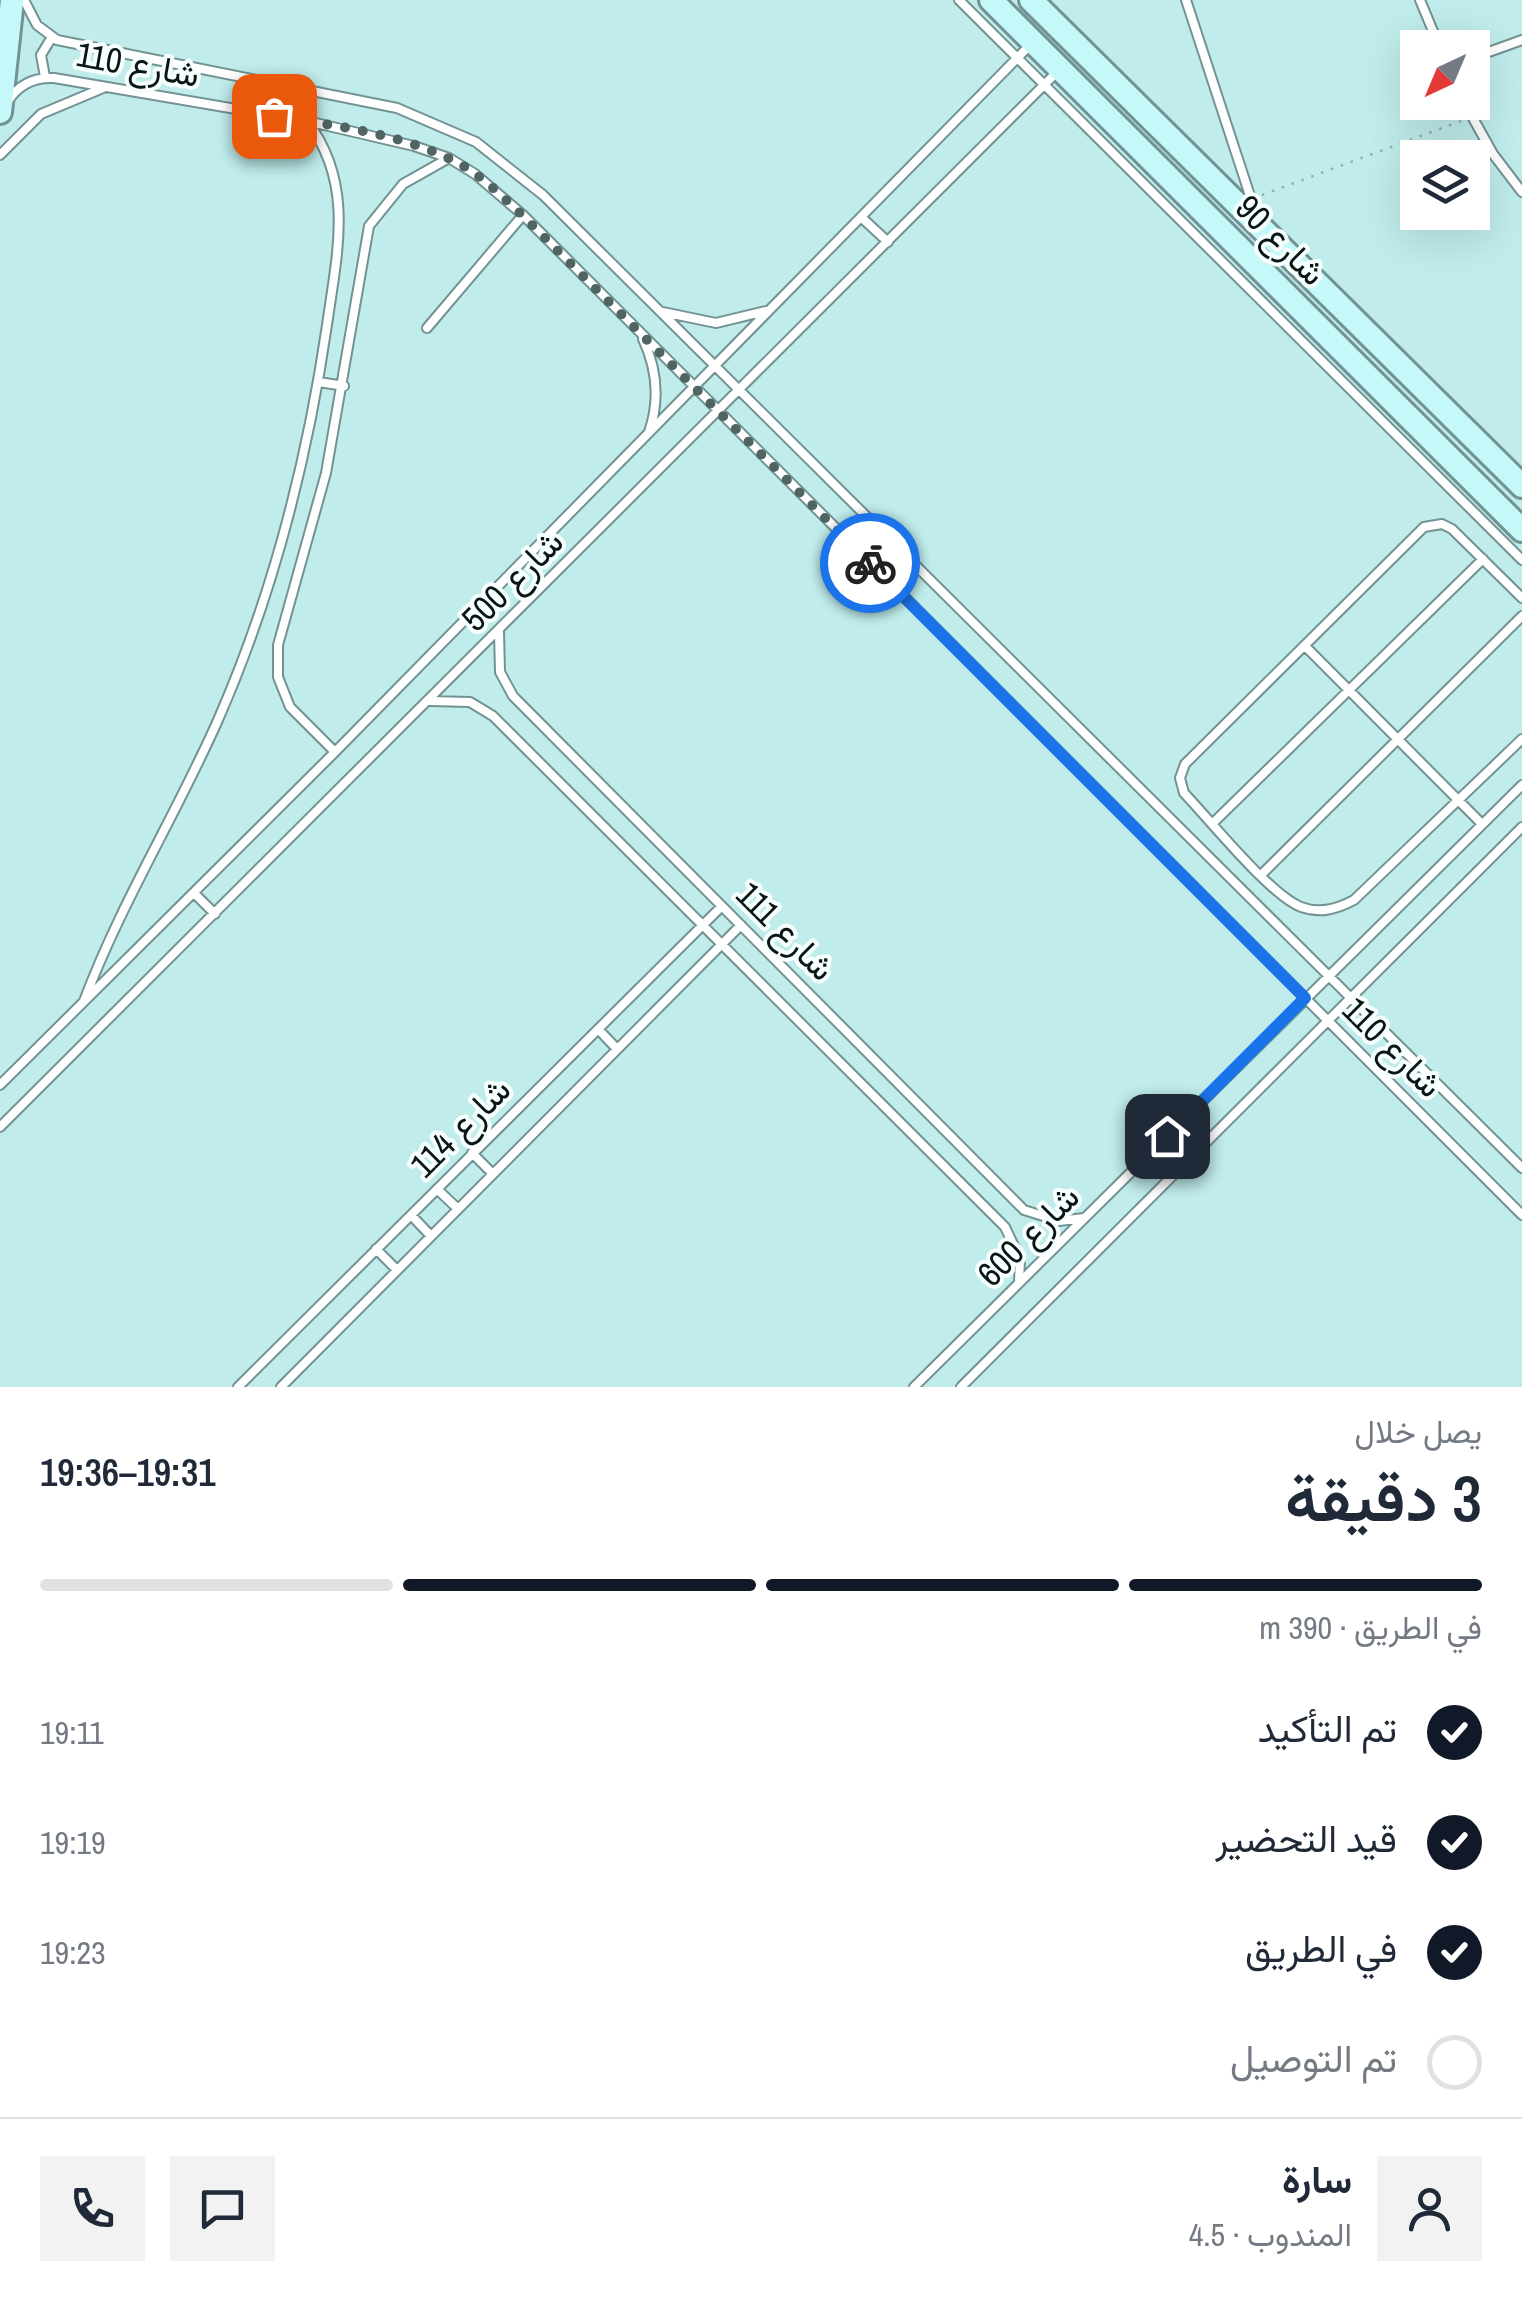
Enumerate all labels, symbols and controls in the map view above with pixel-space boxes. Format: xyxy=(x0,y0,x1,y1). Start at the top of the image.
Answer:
street label: شارع 110 xyxy=(73,30,203,99)
north arrow xyxy=(1400,30,1490,120)
map controls xyxy=(1400,30,1490,230)
pin xyxy=(232,74,317,159)
icon: bag xyxy=(247,89,302,144)
button: layers xyxy=(1400,140,1490,230)
street label: شارع 90 xyxy=(1225,184,1337,296)
courier xyxy=(820,513,920,613)
street label: شارع 500 xyxy=(451,519,574,642)
icon: bike xyxy=(843,536,898,591)
street label: شارع 111 xyxy=(726,871,846,991)
street label: شارع 110 xyxy=(1332,986,1454,1108)
street label: شارع 114 xyxy=(399,1066,521,1188)
pin xyxy=(1125,1094,1210,1179)
icon: home xyxy=(1140,1109,1195,1164)
street label: شارع 600 xyxy=(967,1174,1090,1297)
text: يصل خلال xyxy=(1355,1410,1482,1453)
text: 19:31–19:36 xyxy=(40,1447,216,1498)
text: 3 دقيقة xyxy=(1285,1454,1482,1541)
text: في الطريق · 390 m xyxy=(1259,1606,1482,1649)
text: تم التأكيد xyxy=(1257,1703,1397,1754)
icon: check xyxy=(1427,1705,1482,1760)
text: 19:11 xyxy=(40,1711,104,1754)
text: قيد التحضير xyxy=(1215,1813,1397,1864)
icon: check xyxy=(1427,1815,1482,1870)
text: 19:19 xyxy=(40,1821,106,1864)
text: في الطريق xyxy=(1245,1923,1397,1974)
icon: check xyxy=(1427,1925,1482,1980)
text: 19:23 xyxy=(40,1931,106,1974)
text: تم التوصيل xyxy=(1230,2033,1397,2084)
text: سارة xyxy=(1282,2154,1352,2205)
button: phone xyxy=(40,2156,145,2261)
button: chat xyxy=(170,2156,275,2261)
button: person xyxy=(1377,2156,1482,2261)
text: المندوب · 4.5 xyxy=(1189,2213,1352,2256)

